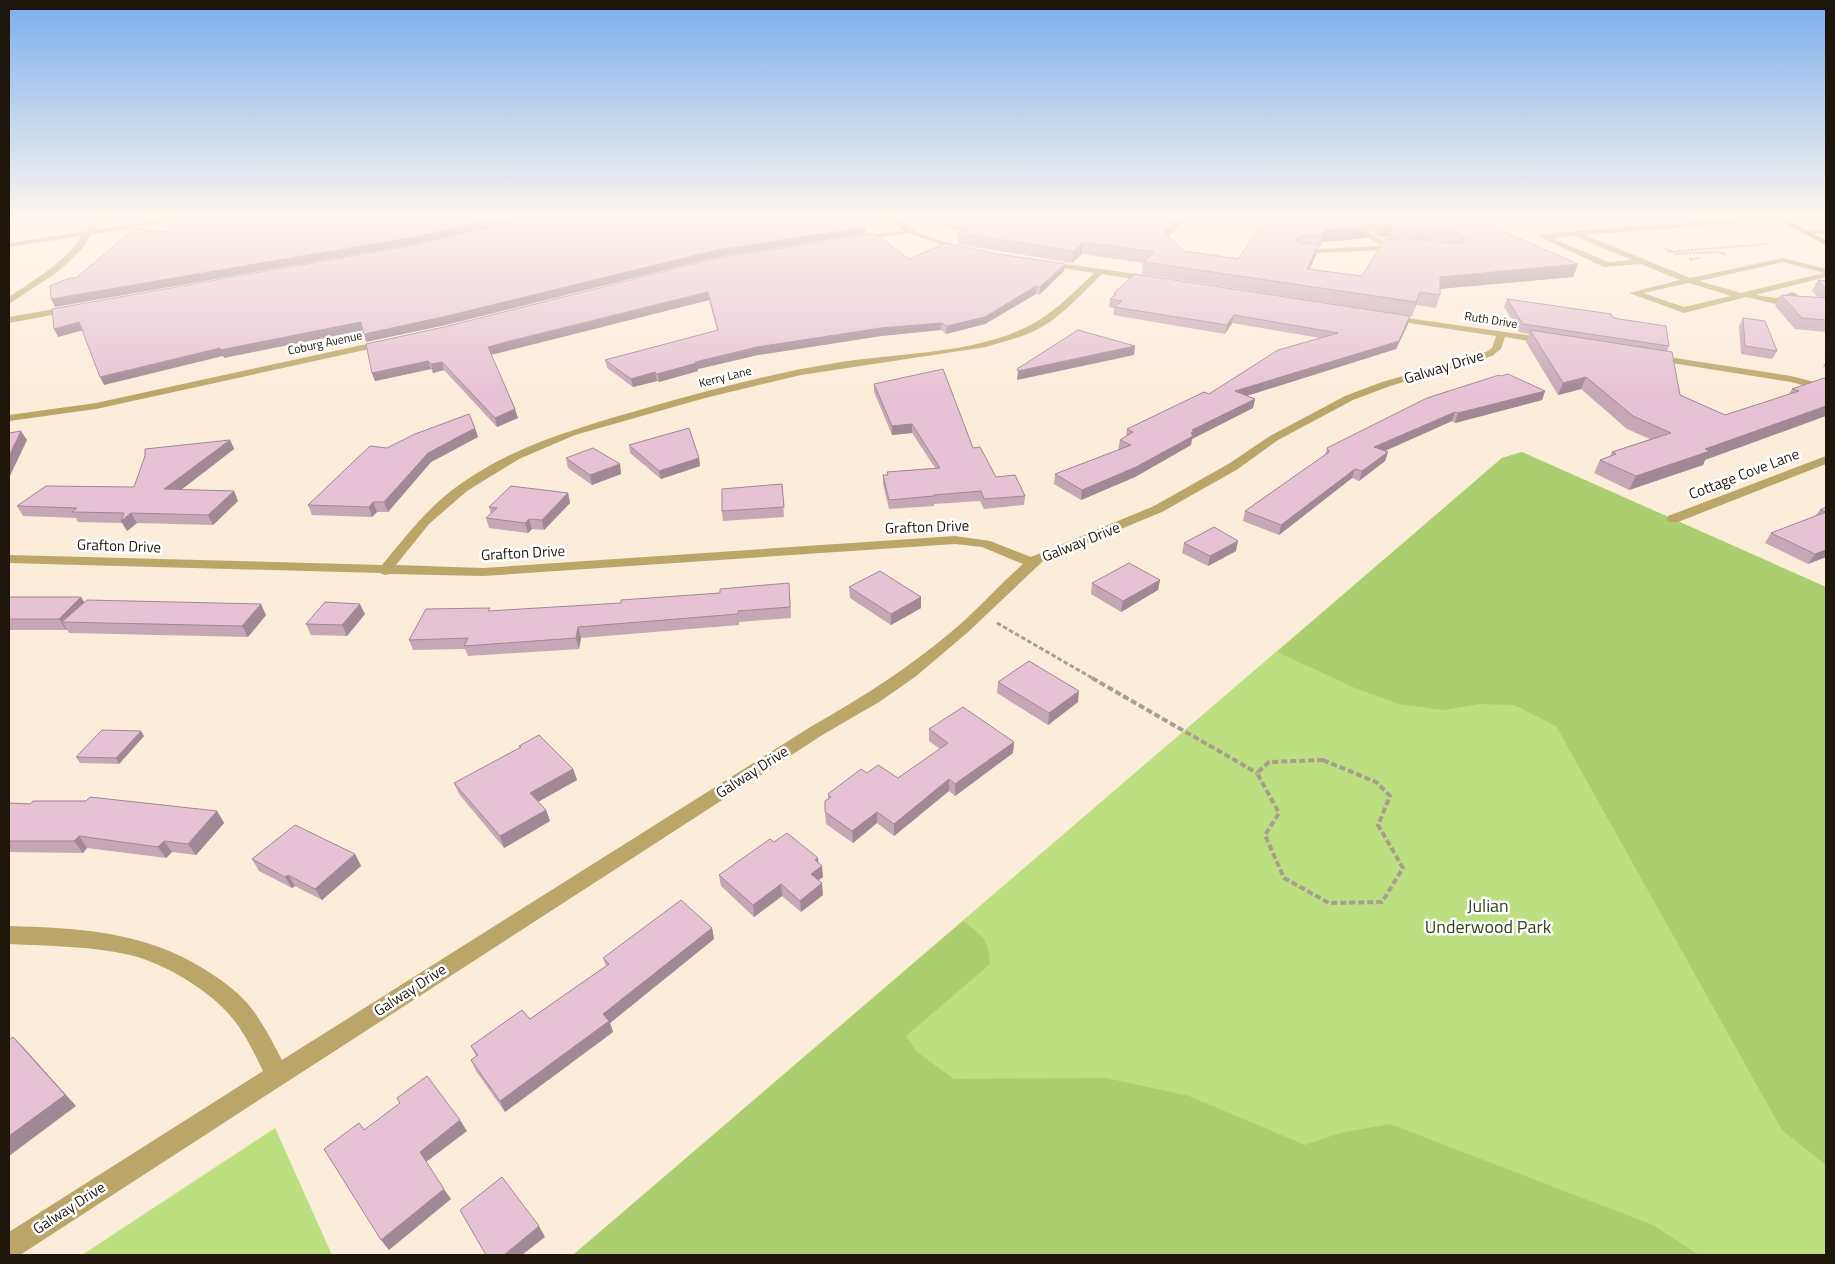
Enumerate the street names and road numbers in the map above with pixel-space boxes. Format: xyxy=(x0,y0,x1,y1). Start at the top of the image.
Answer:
street label: Ruth Drive xyxy=(1463,306,1519,333)
street label: Coburg Avenue xyxy=(286,325,364,360)
street label: Galway Drive xyxy=(1401,343,1487,390)
street label: Kerry Lane xyxy=(697,361,753,392)
street label: Cottage Cove Lane xyxy=(1685,442,1802,505)
street label: Grafton Drive xyxy=(884,514,969,539)
street label: Galway Drive xyxy=(1038,515,1123,568)
street label: Grafton Drive xyxy=(77,533,162,558)
street label: Grafton Drive xyxy=(480,539,566,566)
street label: Galway Drive xyxy=(711,740,793,804)
street label: Galway Drive xyxy=(369,958,451,1022)
street label: Galway Drive xyxy=(28,1176,110,1240)

